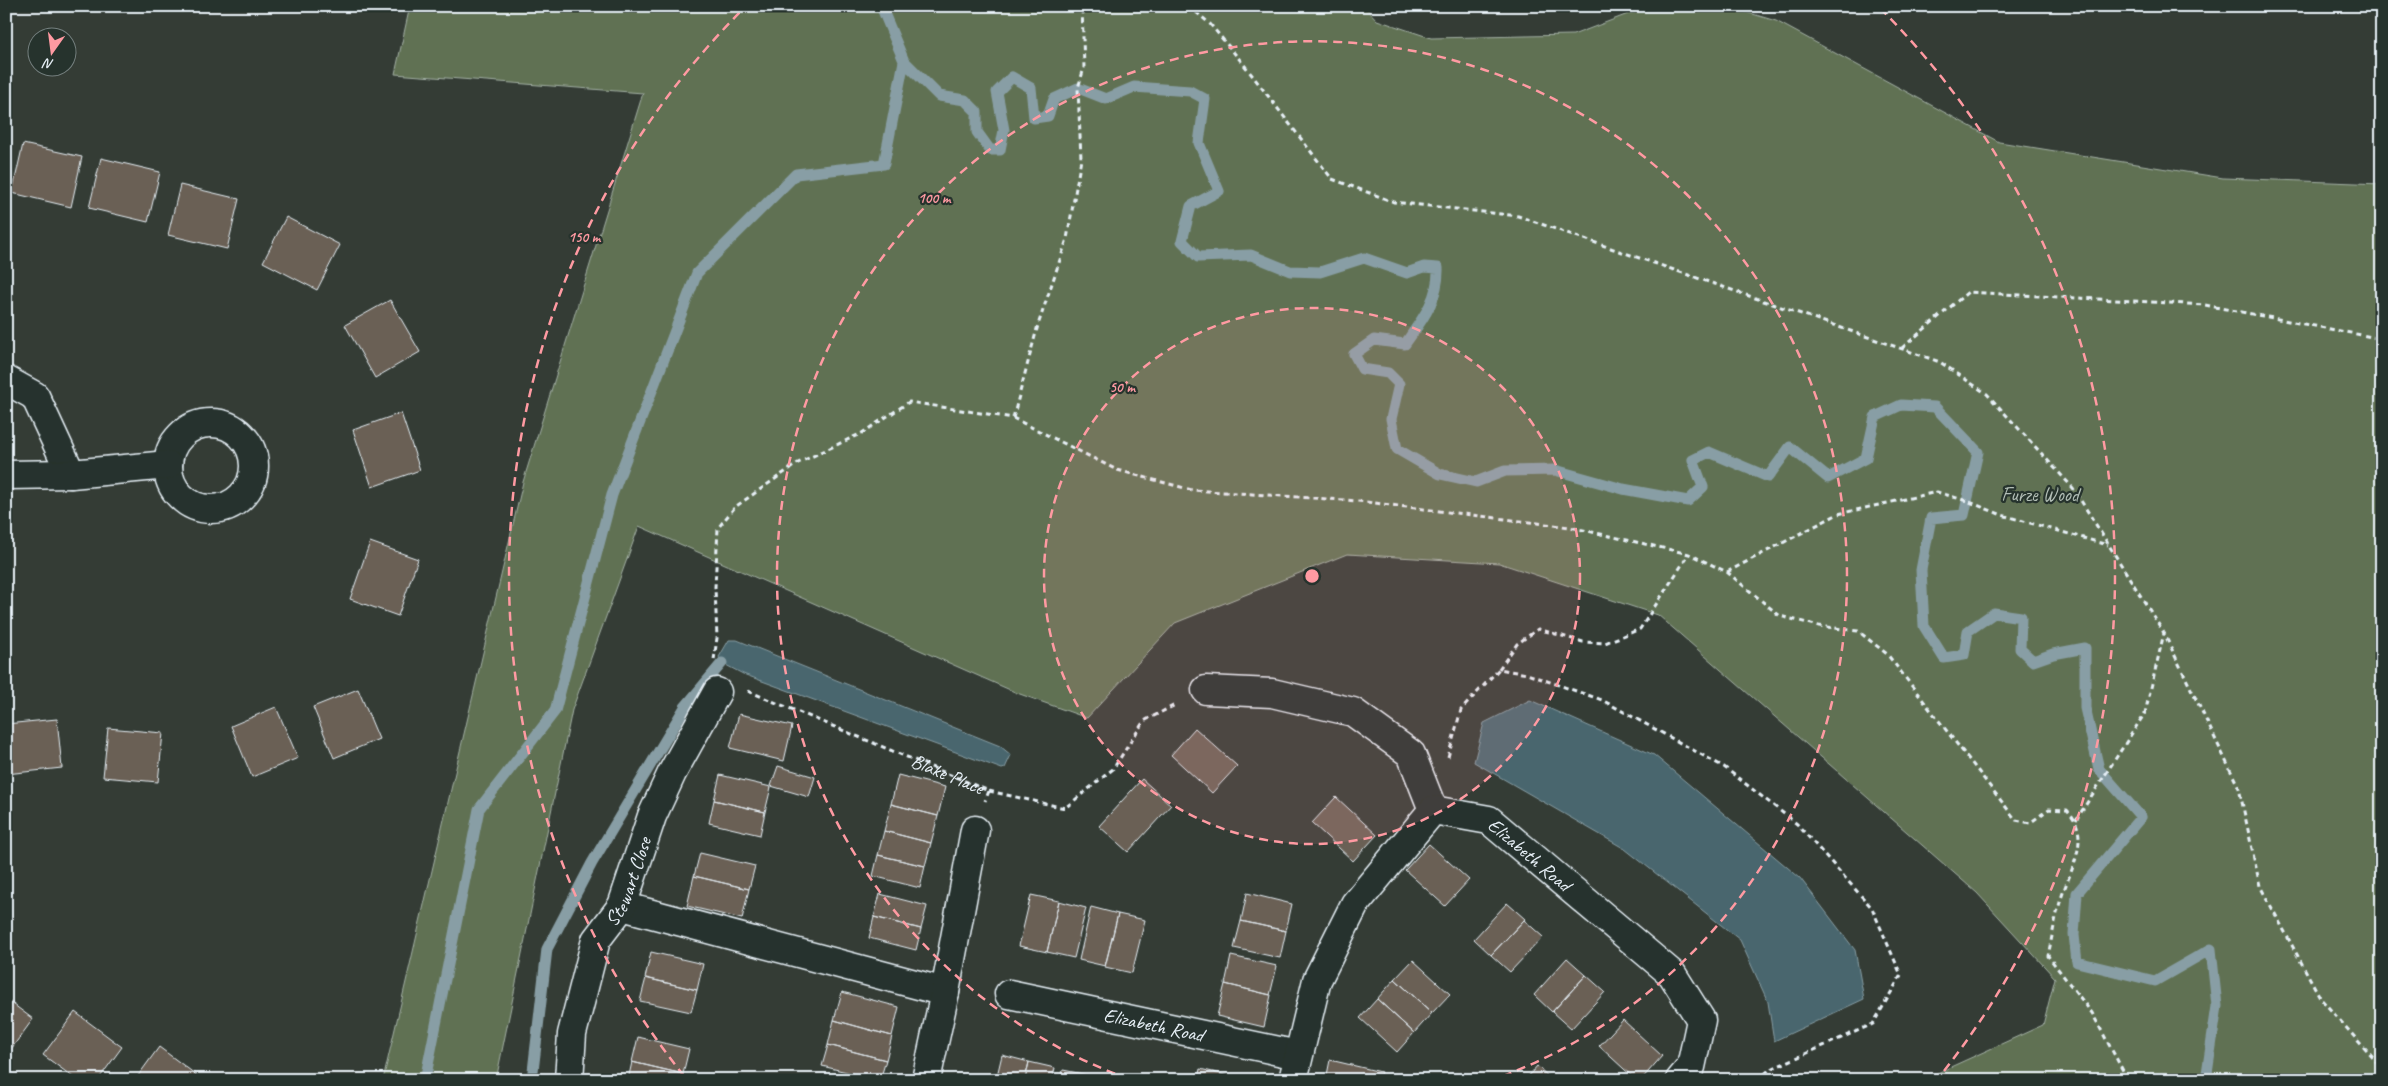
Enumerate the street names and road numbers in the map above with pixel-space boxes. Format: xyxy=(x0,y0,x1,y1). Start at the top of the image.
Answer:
street label: Blake Place xyxy=(908,748,989,800)
street label: Elizabeth Road xyxy=(1483,812,1579,898)
street label: Stewart Close xyxy=(599,832,657,931)
street label: Elizabeth Road xyxy=(1102,1002,1209,1048)

